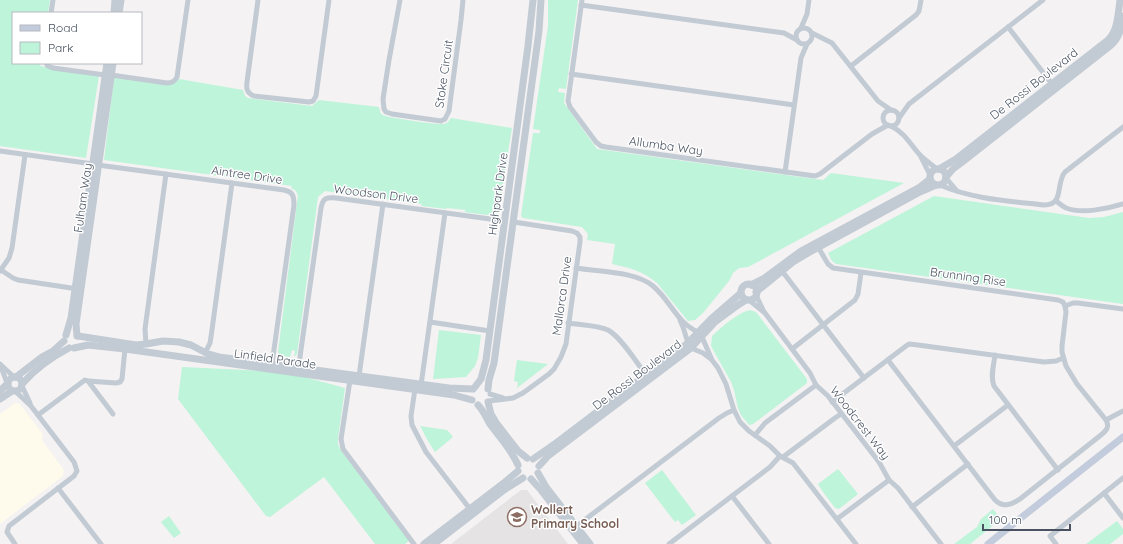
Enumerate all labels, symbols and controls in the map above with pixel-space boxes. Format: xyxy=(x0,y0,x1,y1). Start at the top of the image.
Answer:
legend xyxy=(12,12,142,64)
text: Road xyxy=(48,20,78,35)
street label: Stoke Circuit xyxy=(431,39,456,109)
text: Park xyxy=(48,40,73,55)
street label: De Rossi Boulevard xyxy=(987,45,1081,123)
street label: Allumba Way xyxy=(628,133,704,158)
street label: Highpark Drive xyxy=(484,151,511,236)
street label: Fulham Way xyxy=(70,162,95,234)
street label: Aintree Drive xyxy=(211,162,284,187)
street label: Woodson Drive xyxy=(333,181,419,206)
street label: Mallorca Drive xyxy=(549,255,575,337)
street label: Brunning Rise xyxy=(929,264,1007,289)
street label: De Rossi Boulevard xyxy=(589,336,684,413)
street label: Linfield Parade xyxy=(233,345,317,372)
street label: Woodcrest Way xyxy=(827,383,894,462)
place label: Wollert Primary School xyxy=(531,502,619,531)
school or university icon: Wollert Primary School xyxy=(506,506,528,528)
scale bar xyxy=(983,506,1070,532)
text: 100 m xyxy=(989,512,1022,527)

